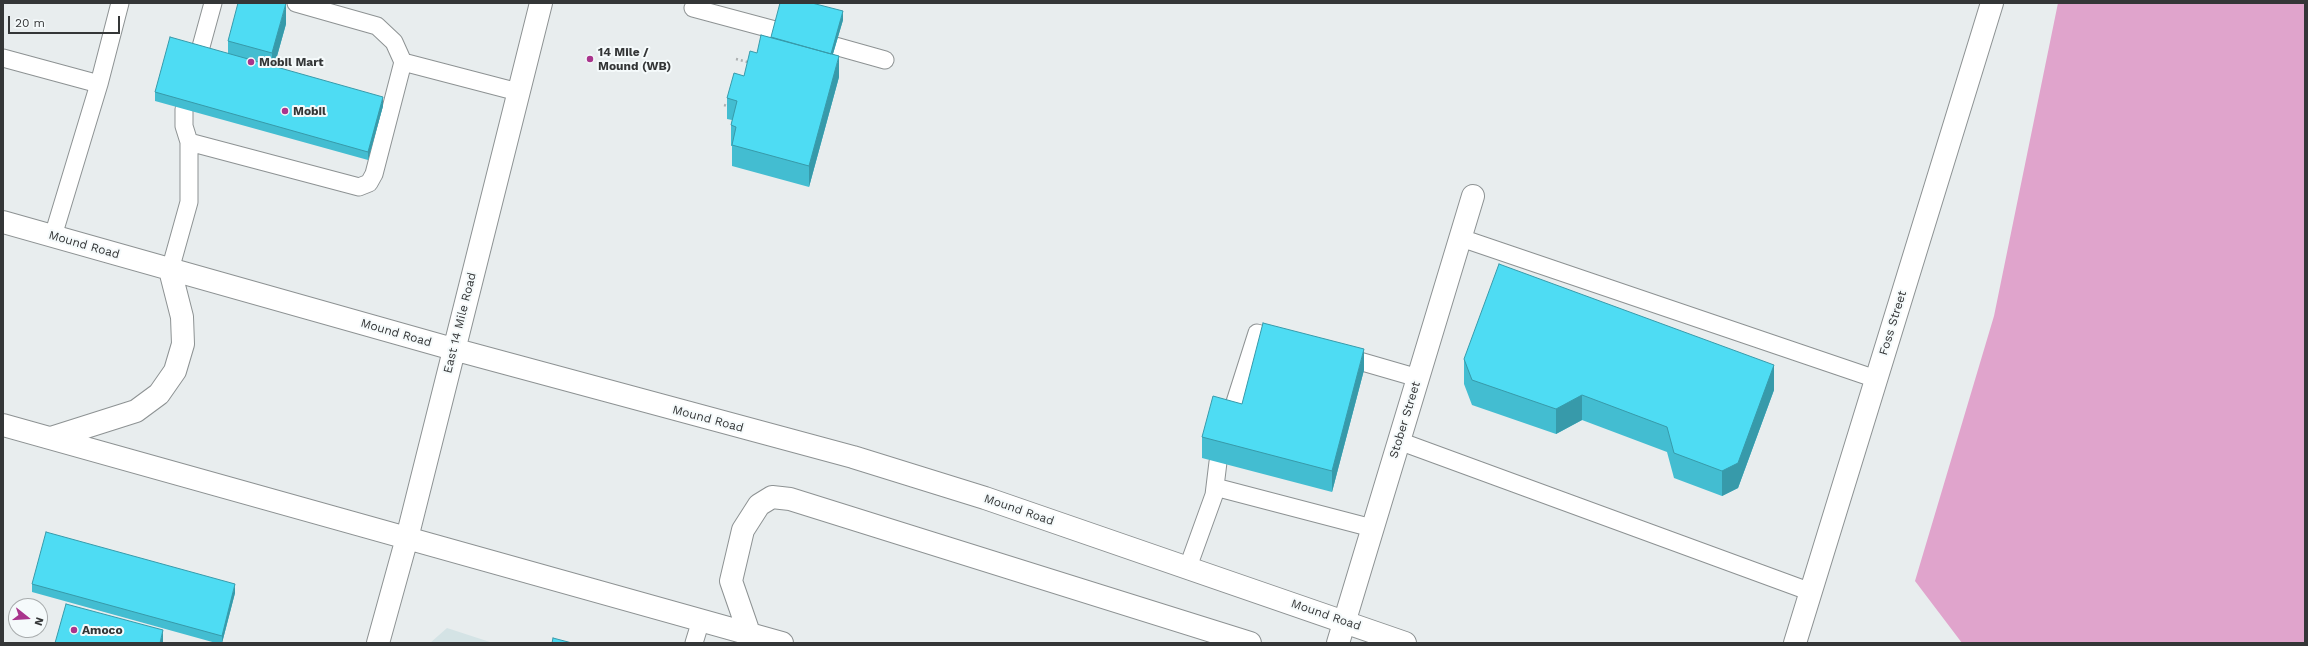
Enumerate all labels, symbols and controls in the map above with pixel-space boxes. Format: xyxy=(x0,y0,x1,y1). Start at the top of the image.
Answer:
scale bar xyxy=(10,8,122,34)
text: 20 m xyxy=(15,16,45,30)
place label: 14 Mile / Mound (WB) xyxy=(598,45,671,73)
marker: 14 Mile / Mound (WB) xyxy=(585,54,595,64)
place label: Mobil Mart xyxy=(259,55,324,69)
marker: Mobil Mart xyxy=(246,57,256,67)
place label: Mobil xyxy=(293,104,326,118)
marker: Mobil xyxy=(280,106,290,116)
street label: Mound Road xyxy=(47,228,121,262)
street label: East 14 Mile Road xyxy=(441,271,479,375)
street label: Foss Street xyxy=(1876,289,1910,357)
street label: Mound Road xyxy=(359,316,433,350)
street label: Stober Street xyxy=(1386,380,1424,460)
street label: Mound Road xyxy=(671,403,745,435)
street label: Mound Road xyxy=(982,491,1056,529)
street label: Mound Road xyxy=(1289,596,1363,634)
north arrow xyxy=(8,598,48,638)
text: N xyxy=(32,616,46,627)
place label: Amoco xyxy=(82,623,123,637)
marker: Amoco xyxy=(69,625,79,635)

